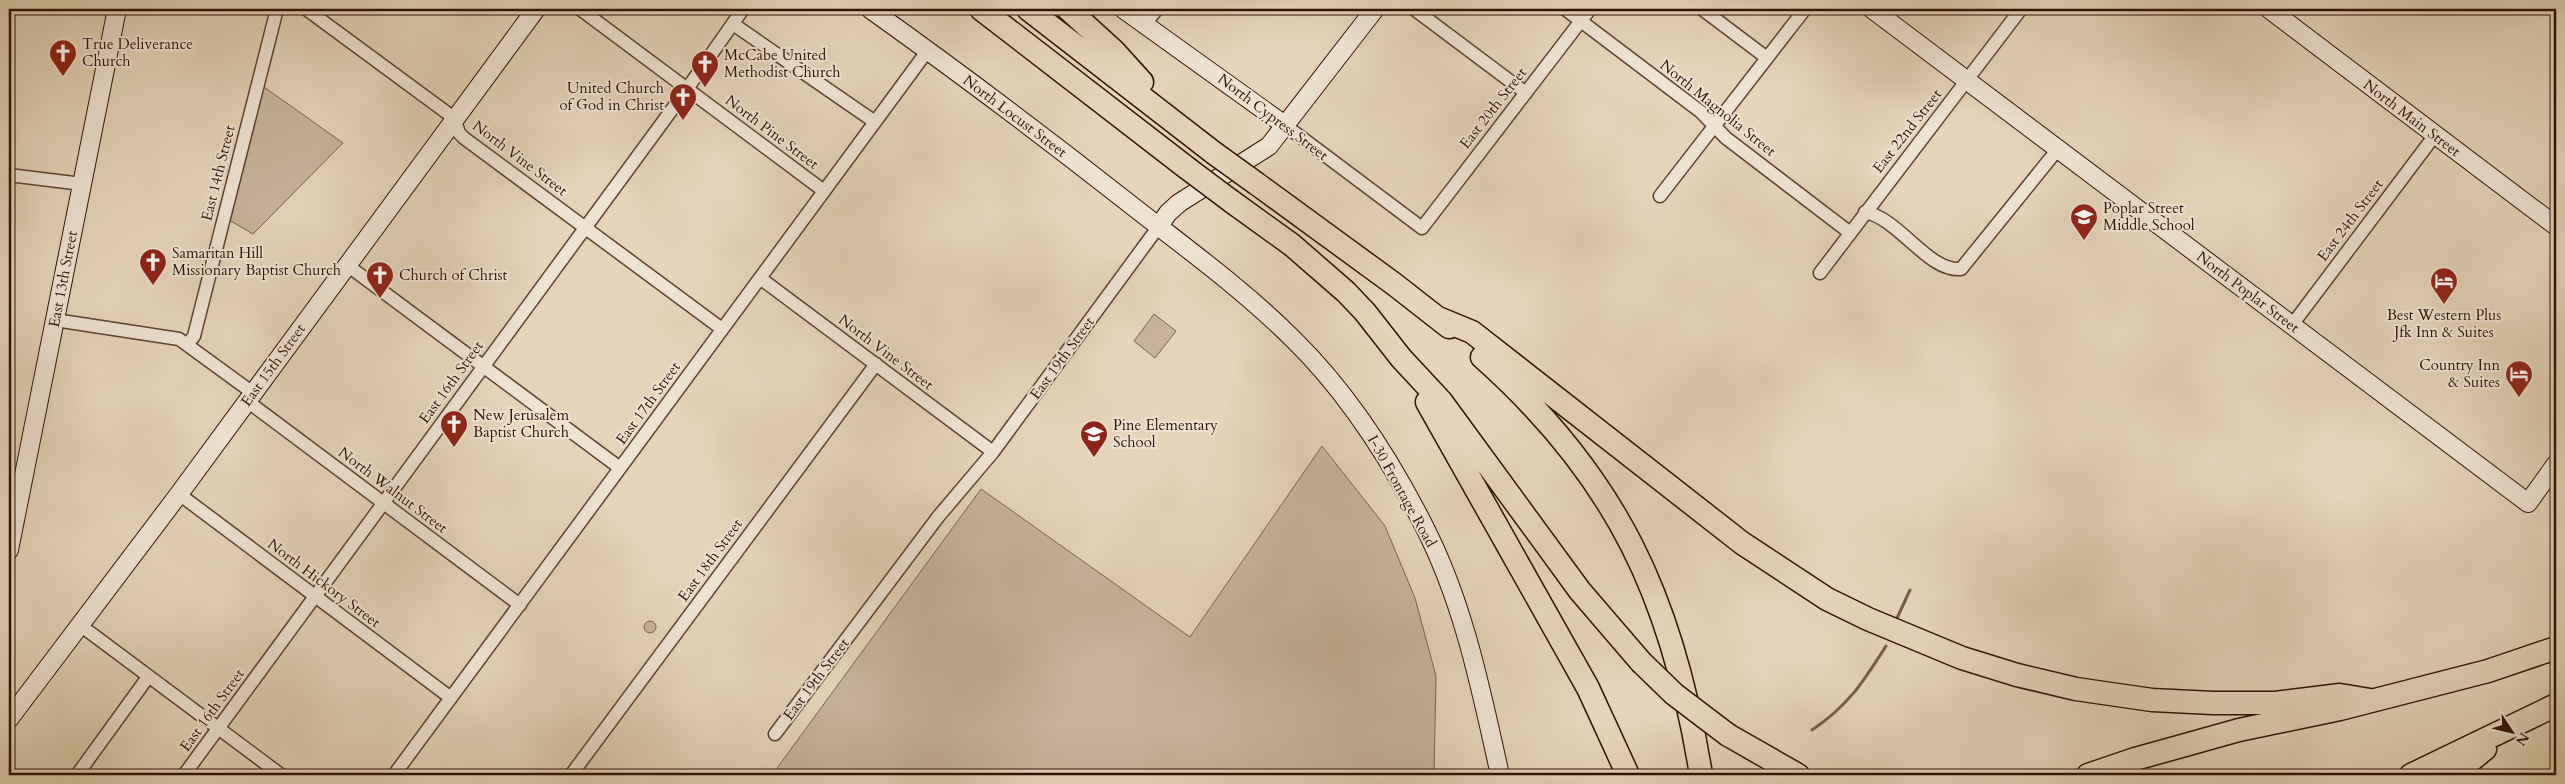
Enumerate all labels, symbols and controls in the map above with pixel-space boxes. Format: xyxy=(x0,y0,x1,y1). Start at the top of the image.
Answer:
place label: True Deliverance Church xyxy=(82,34,193,71)
church icon: True Deliverance Church xyxy=(48,38,78,77)
place label: McCabe United Methodist Church xyxy=(724,45,841,82)
church icon: McCabe United Methodist Church xyxy=(690,49,720,88)
street label: North Magnolia Street xyxy=(1656,55,1780,161)
street label: East 20th Street xyxy=(1455,63,1531,153)
street label: North Cypress Street xyxy=(1214,69,1332,165)
street label: North Locust Street xyxy=(959,70,1071,162)
street label: North Main Street xyxy=(2359,75,2465,161)
place label: United Church of God in Christ xyxy=(559,78,665,115)
church icon: United Church of God in Christ xyxy=(668,82,698,121)
street label: East 22nd Street xyxy=(1868,85,1946,177)
street label: North Pine Street xyxy=(721,90,823,174)
street label: North Vine Street xyxy=(468,116,572,200)
street label: East 14th Street xyxy=(196,123,240,223)
street label: East 24th Street xyxy=(2313,175,2388,265)
place label: Poplar Street Middle School xyxy=(2103,198,2195,235)
school or university icon: Poplar Street Middle School xyxy=(2069,202,2099,241)
street label: East 13th Street xyxy=(44,229,82,329)
place label: Samaritan Hill Missionary Baptist Church xyxy=(172,243,342,280)
church icon: Samaritan Hill Missionary Baptist Church xyxy=(138,247,168,286)
street label: North Poplar Street xyxy=(2192,247,2304,338)
church icon: Church of Christ xyxy=(365,260,395,299)
place label: Church of Christ xyxy=(399,265,508,285)
hotel icon: Best Western Plus Jfk Inn & Suites xyxy=(2429,266,2459,305)
place label: Best Western Plus Jfk Inn & Suites xyxy=(2387,305,2501,342)
street label: North Vine Street xyxy=(834,310,938,394)
street label: East 19th Street xyxy=(1025,312,1099,404)
street label: East 15th Street xyxy=(236,319,310,411)
street label: East 16th Street xyxy=(414,336,488,428)
place label: Country Inn & Suites xyxy=(2419,355,2500,392)
street label: East 17th Street xyxy=(611,357,685,449)
hotel icon: Country Inn & Suites xyxy=(2504,359,2534,398)
place label: New Jerusalem Baptist Church xyxy=(473,405,570,442)
church icon: New Jerusalem Baptist Church xyxy=(439,409,469,448)
place label: Pine Elementary School xyxy=(1113,415,1218,452)
school or university icon: Pine Elementary School xyxy=(1079,419,1109,458)
street label: I-30 Frontage Road xyxy=(1363,431,1441,551)
street label: North Walnut Street xyxy=(334,442,452,538)
street label: East 18th Street xyxy=(673,514,747,606)
street label: North Hickory Street xyxy=(263,534,385,632)
street label: East 19th Street xyxy=(779,634,854,724)
street label: East 16th Street xyxy=(175,664,249,756)
north arrow xyxy=(2488,706,2538,756)
text: N xyxy=(2511,729,2534,750)

